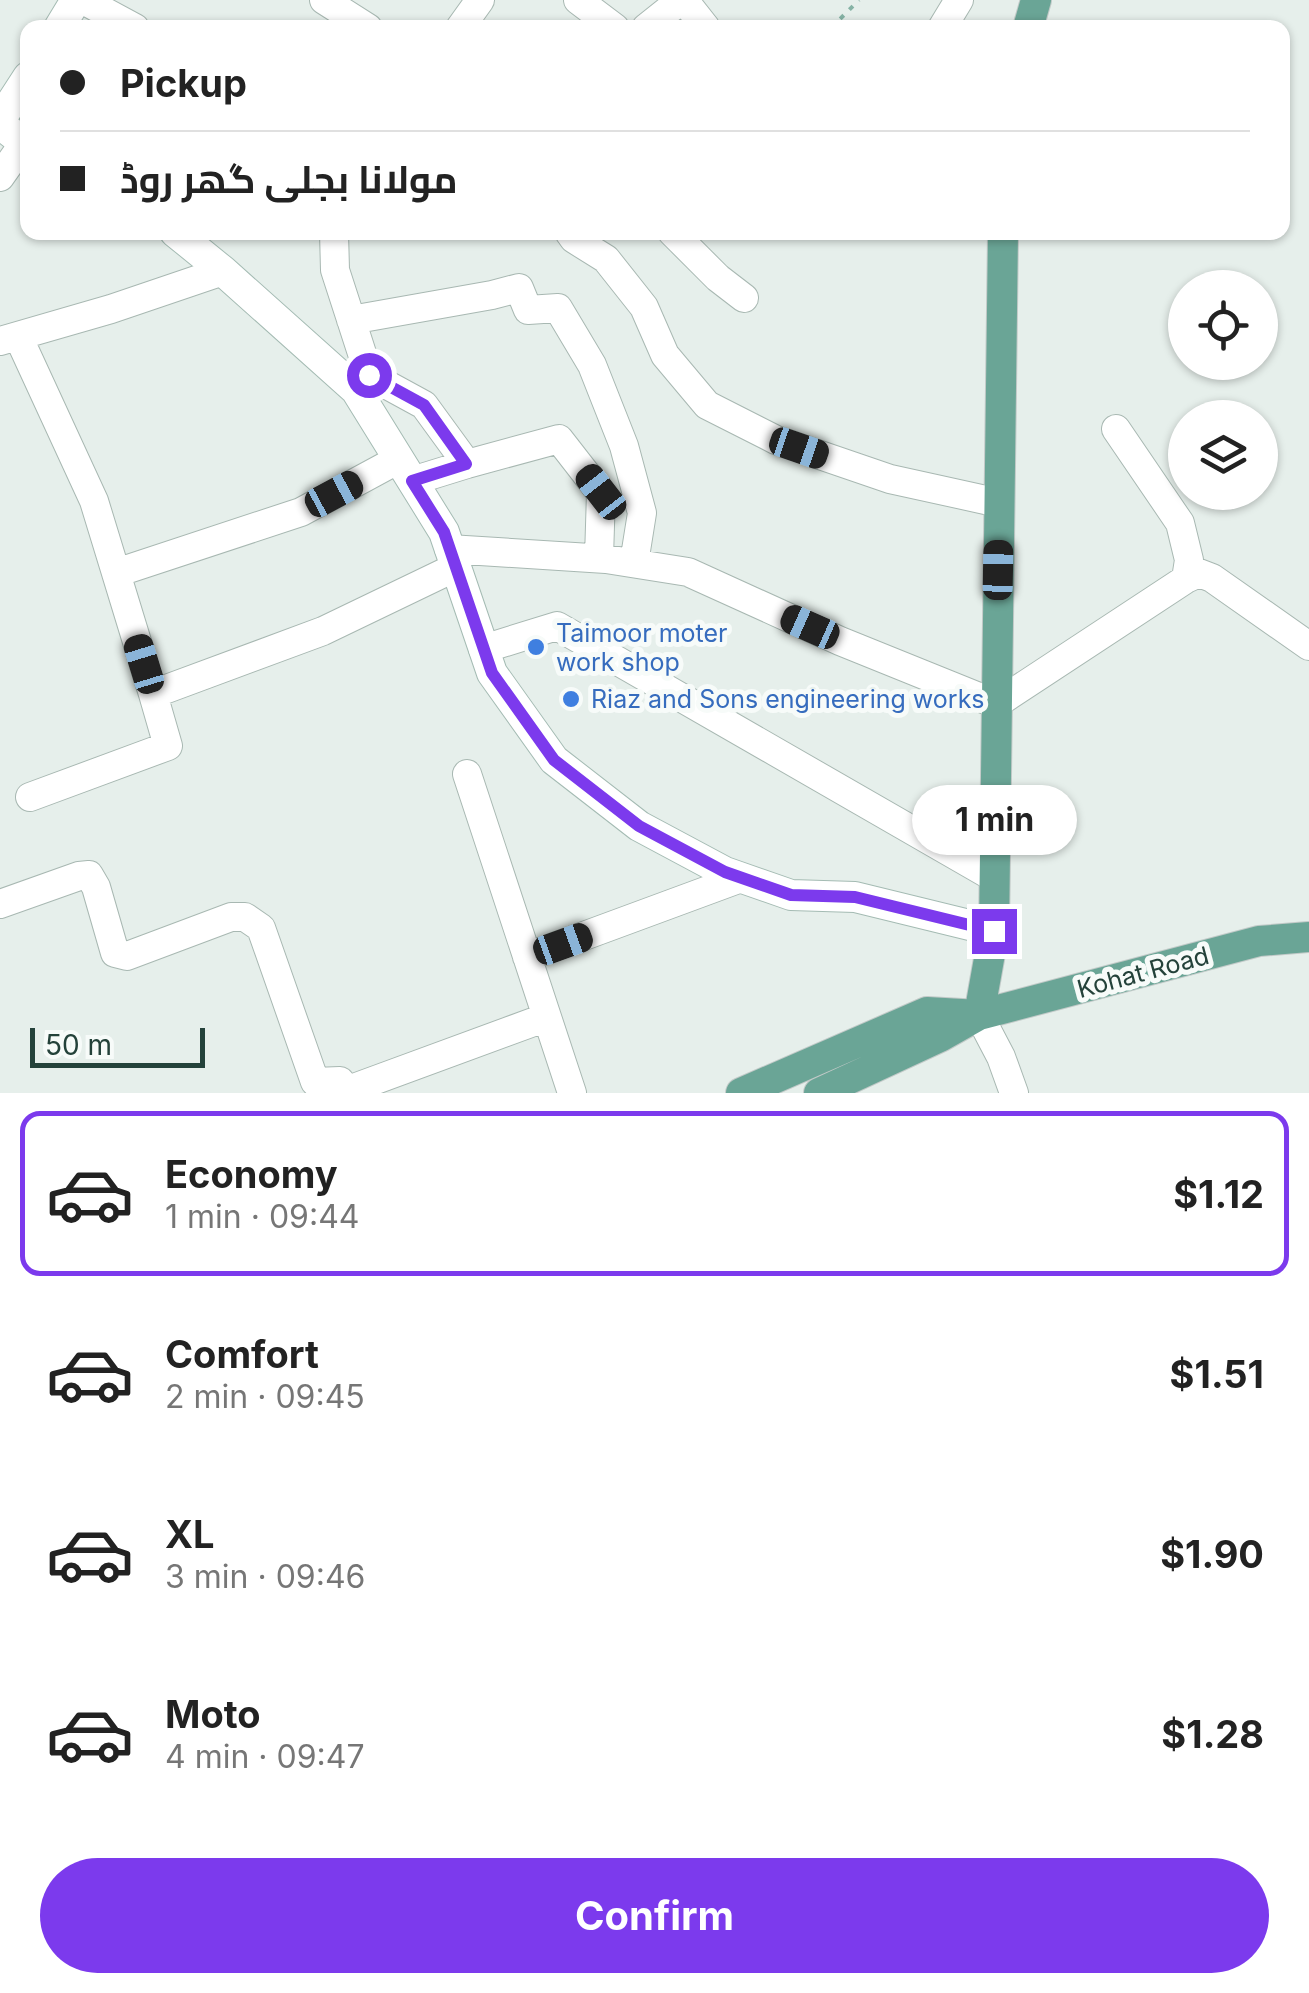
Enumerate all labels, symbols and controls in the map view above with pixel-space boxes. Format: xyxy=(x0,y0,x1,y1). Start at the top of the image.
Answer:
text: Pickup xyxy=(120,60,247,106)
text: مولانا بجلی گھر روڈ xyxy=(120,156,458,202)
map controls xyxy=(1168,270,1278,510)
button: locate xyxy=(1168,270,1278,380)
route start xyxy=(347,353,392,398)
button: layers xyxy=(1168,400,1278,510)
car xyxy=(766,424,832,472)
car xyxy=(571,459,631,525)
car xyxy=(300,467,368,521)
car xyxy=(982,540,1014,600)
car xyxy=(776,601,844,653)
place label: Taimoor moter work shop xyxy=(556,618,728,677)
car xyxy=(121,631,167,697)
marker: Taimoor moter work shop xyxy=(525,636,547,658)
place label: Riaz and Sons engineering works xyxy=(591,684,985,714)
marker: Riaz and Sons engineering works xyxy=(560,688,582,710)
callout: 1 min xyxy=(912,786,1076,856)
text: 1 min xyxy=(955,800,1034,839)
route end xyxy=(972,909,1017,954)
car xyxy=(530,920,596,968)
street label: Kohat Road xyxy=(1074,940,1212,1004)
scale bar xyxy=(30,1023,205,1068)
text: 50 m xyxy=(45,1028,112,1062)
icon: car xyxy=(45,1149,135,1239)
text: Economy xyxy=(165,1151,338,1197)
text: $1.12 xyxy=(1173,1171,1264,1217)
text: 1 min · 09:44 xyxy=(165,1197,360,1236)
icon: car xyxy=(45,1329,135,1419)
text: Comfort xyxy=(165,1331,319,1377)
text: $1.51 xyxy=(1170,1351,1264,1397)
text: 2 min · 09:45 xyxy=(165,1377,365,1416)
icon: car xyxy=(45,1509,135,1599)
text: XL xyxy=(165,1511,215,1557)
text: $1.90 xyxy=(1160,1531,1264,1577)
text: 3 min · 09:46 xyxy=(165,1557,365,1596)
icon: car xyxy=(45,1689,135,1779)
text: Moto xyxy=(165,1691,261,1737)
text: $1.28 xyxy=(1161,1711,1264,1757)
text: 4 min · 09:47 xyxy=(165,1737,365,1776)
button: Confirm xyxy=(40,1858,1269,1973)

